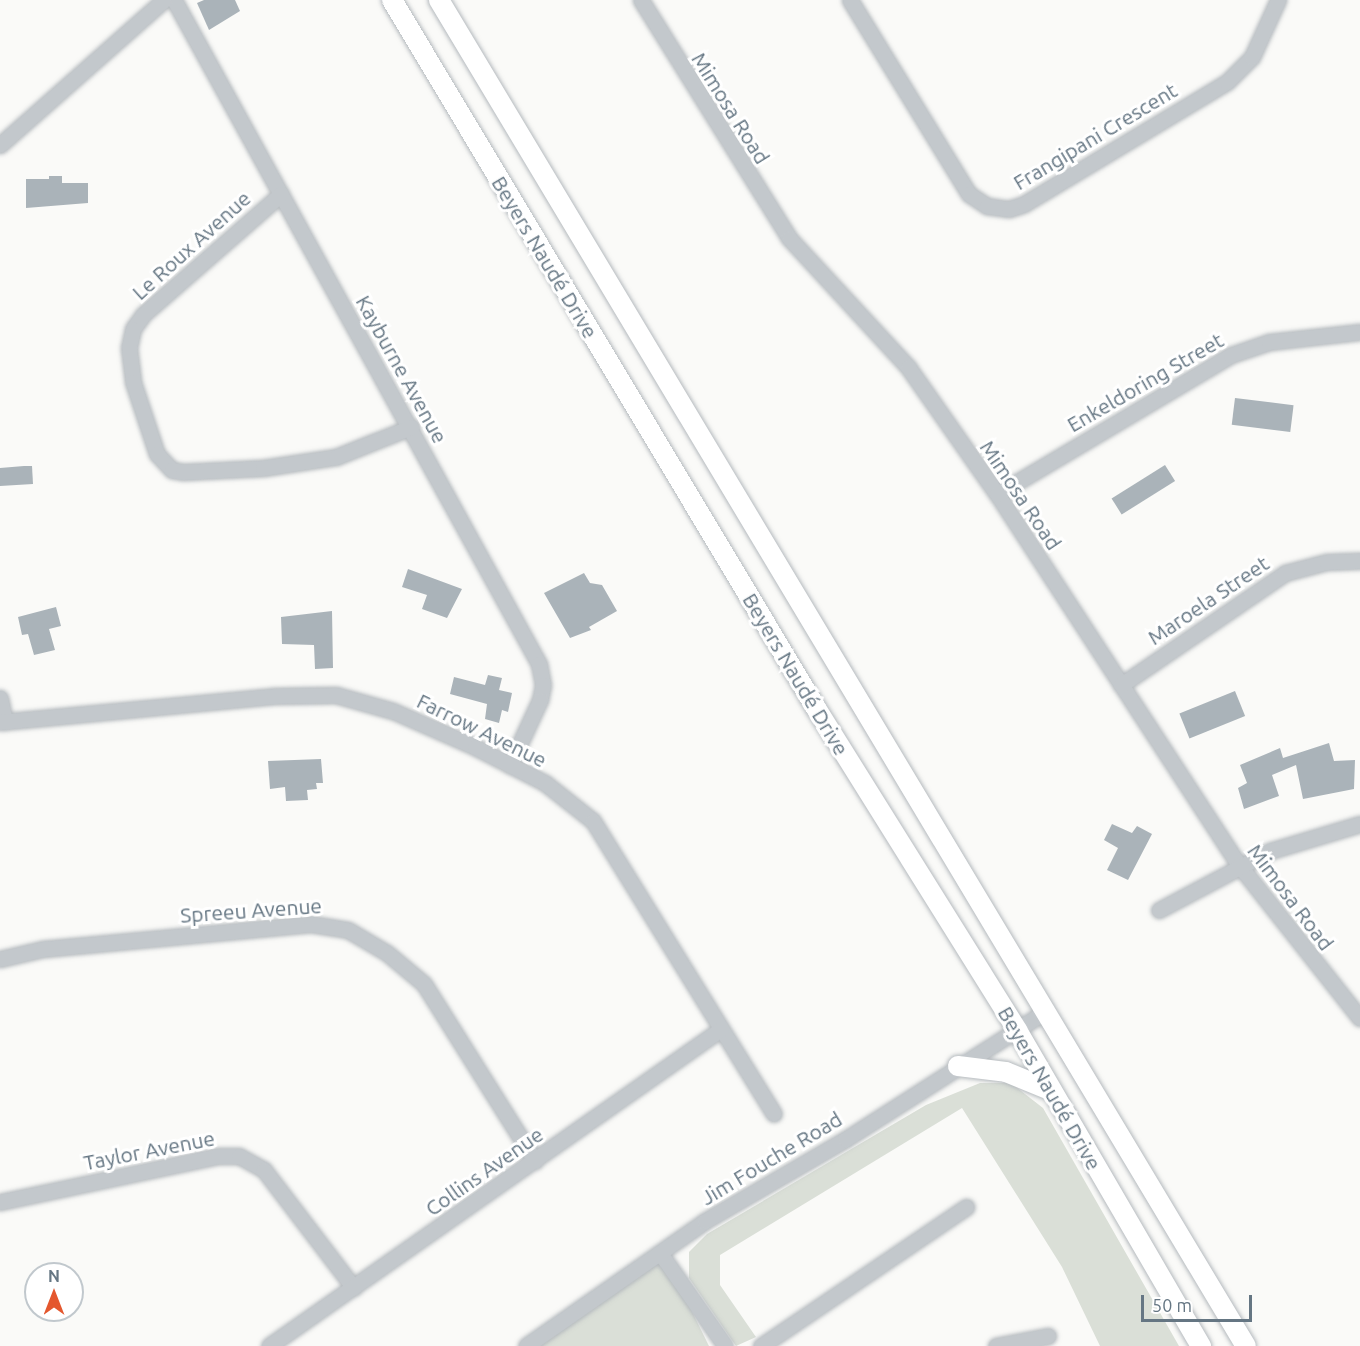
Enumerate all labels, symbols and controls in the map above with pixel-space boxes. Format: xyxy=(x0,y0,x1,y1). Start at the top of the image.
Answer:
street label: Mimosa Road xyxy=(687,48,775,168)
street label: Frangipani Crescent xyxy=(1009,77,1181,195)
street label: Beyers Naudé Drive xyxy=(487,171,603,343)
street label: Le Roux Avenue xyxy=(127,185,255,305)
street label: Kayburne Avenue xyxy=(351,291,453,447)
street label: Enkeldoring Street xyxy=(1062,327,1228,437)
street label: Mimosa Road xyxy=(975,435,1067,555)
street label: Maroela Street xyxy=(1143,550,1273,650)
street label: Beyers Naudé Drive xyxy=(738,588,854,760)
street label: Farrow Avenue xyxy=(413,688,551,772)
street label: Mimosa Road xyxy=(1243,839,1339,955)
street label: Spreeu Avenue xyxy=(179,892,323,928)
street label: Beyers Naudé Drive xyxy=(993,1002,1107,1174)
street label: Jim Fouche Road xyxy=(696,1106,846,1210)
street label: Collins Avenue xyxy=(420,1121,548,1221)
street label: Taylor Avenue xyxy=(81,1125,217,1175)
north arrow xyxy=(24,1262,84,1322)
text: N xyxy=(48,1267,60,1285)
scale bar xyxy=(1144,1283,1255,1321)
text: 50 m xyxy=(1152,1295,1192,1315)

